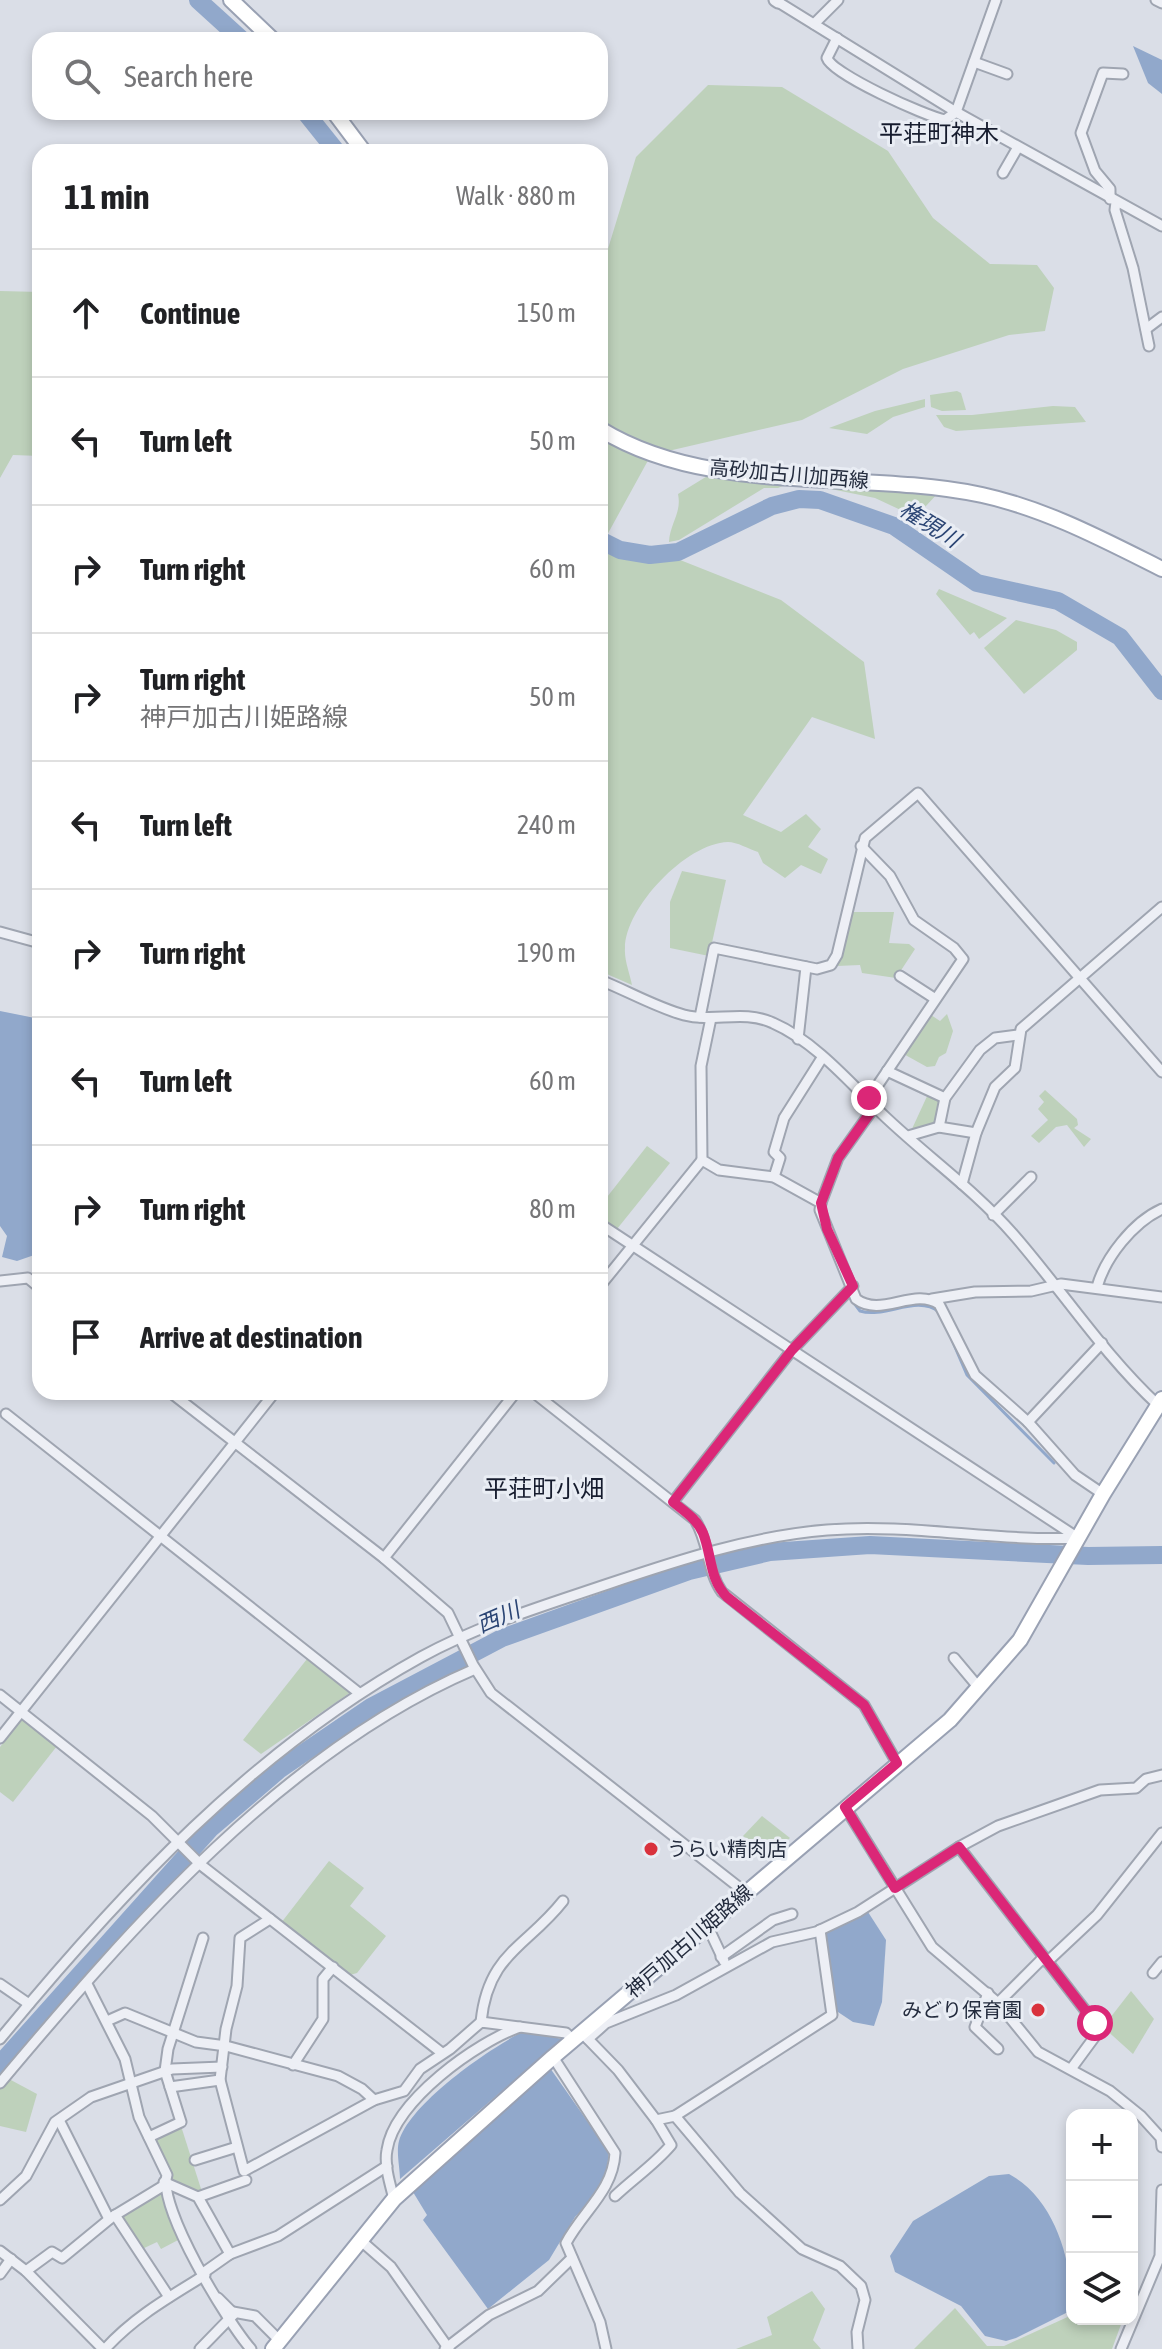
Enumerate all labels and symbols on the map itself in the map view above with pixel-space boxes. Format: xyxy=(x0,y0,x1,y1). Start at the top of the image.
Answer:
district label: 平荘町神木 xyxy=(879,120,999,147)
street label: 高砂加古川加西線 xyxy=(708,455,870,492)
water label: 権現川 xyxy=(895,495,967,554)
route end xyxy=(851,1080,887,1116)
district label: 平荘町小畑 xyxy=(484,1475,604,1502)
water label: 西川 xyxy=(473,1596,525,1638)
place label: うらい精肉店 xyxy=(667,1837,787,1860)
marker: うらい精肉店 xyxy=(642,1840,660,1858)
street label: 神戸加古川姫路線 xyxy=(621,1879,757,2002)
place label: みどり保育園 xyxy=(902,1998,1022,2021)
marker: みどり保育園 xyxy=(1029,2001,1047,2019)
route start xyxy=(1077,2005,1113,2041)

